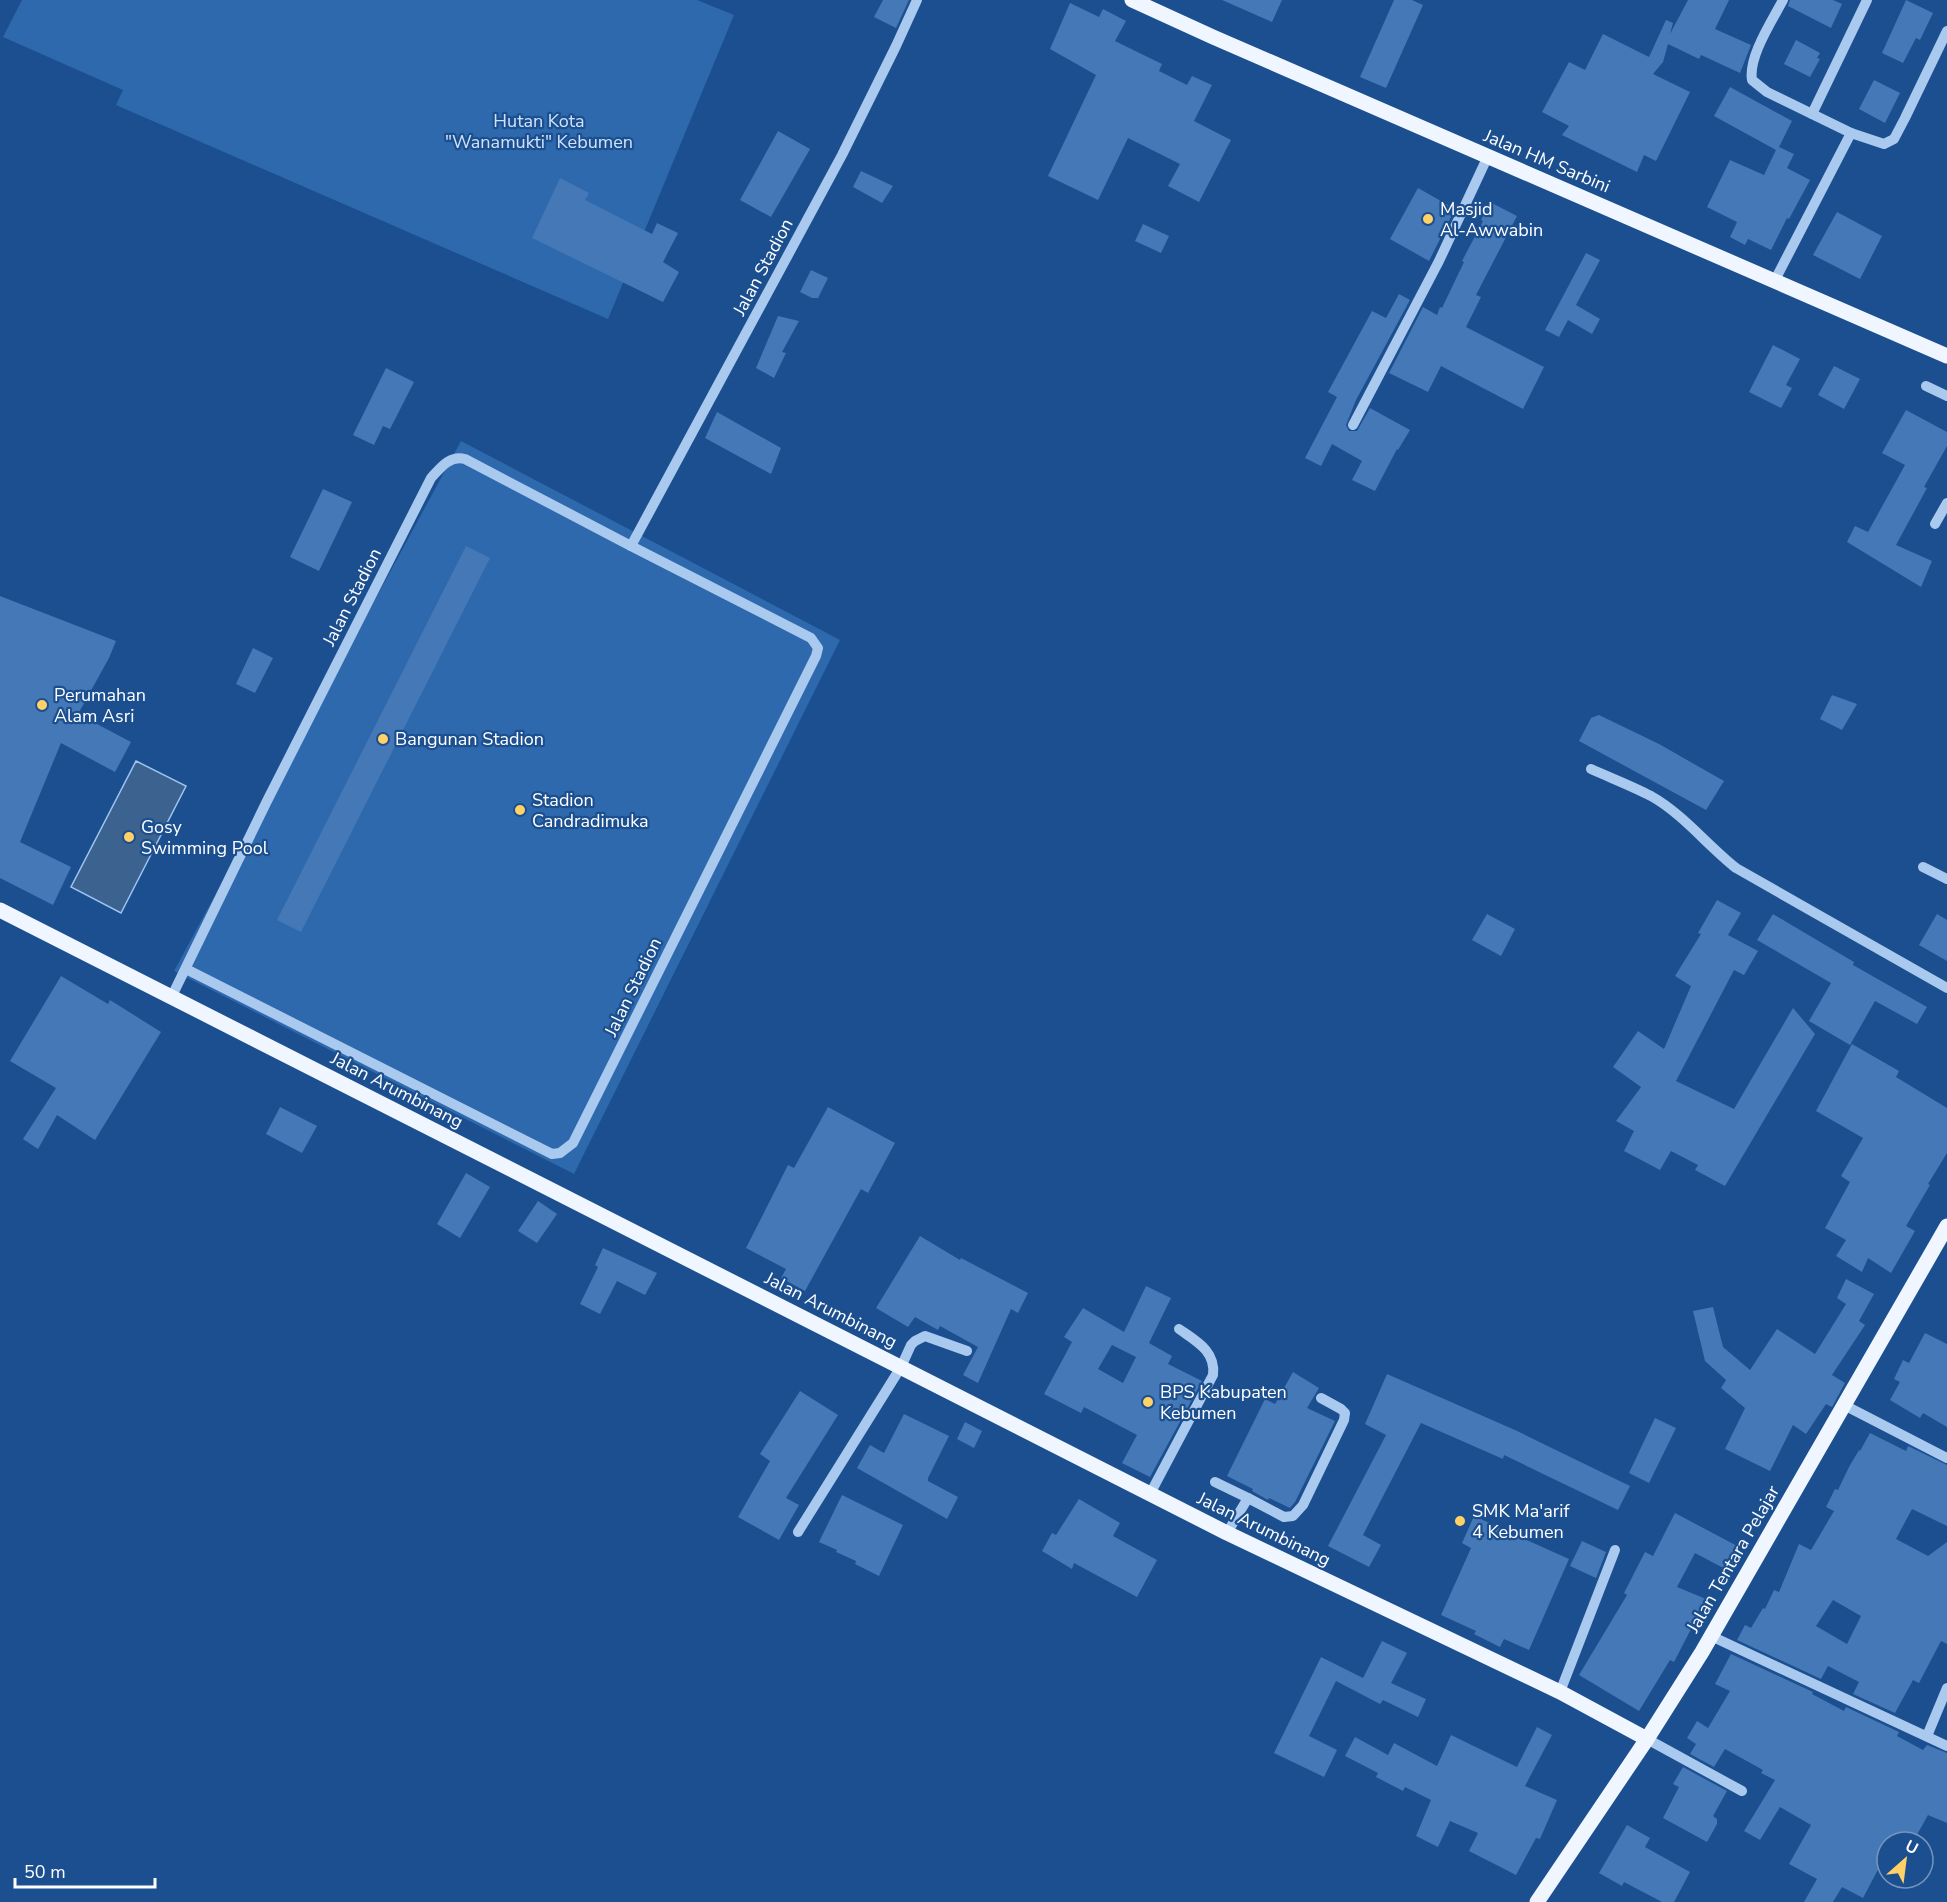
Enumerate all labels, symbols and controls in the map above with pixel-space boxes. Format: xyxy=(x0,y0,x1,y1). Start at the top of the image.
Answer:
park label: Hutan Kota "Wanamukti" Kebumen xyxy=(445,109,633,154)
street label: Jalan HM Sarbini xyxy=(1479,123,1614,198)
place label: Masjid Al-Awwabin xyxy=(1440,197,1543,242)
marker: Masjid Al-Awwabin xyxy=(1421,212,1435,226)
street label: Jalan Stadion xyxy=(727,214,799,321)
street label: Jalan Stadion xyxy=(317,544,387,651)
place label: Perumahan Alam Asri xyxy=(54,683,146,728)
marker: Perumahan Alam Asri xyxy=(35,698,49,712)
place label: Bangunan Stadion xyxy=(395,727,544,751)
marker: Bangunan Stadion xyxy=(376,732,390,746)
place label: Stadion Candradimuka xyxy=(532,788,649,833)
marker: Stadion Candradimuka xyxy=(513,803,527,817)
place label: Gosy Swimming Pool xyxy=(141,815,269,860)
marker: Gosy Swimming Pool xyxy=(122,830,136,844)
street label: Jalan Stadion xyxy=(598,934,667,1041)
street label: Jalan Arumbinang xyxy=(326,1046,467,1134)
street label: Jalan Arumbinang xyxy=(760,1266,901,1354)
place label: BPS Kabupaten Kebumen xyxy=(1160,1380,1287,1425)
marker: BPS Kabupaten Kebumen xyxy=(1141,1395,1155,1409)
street label: Jalan Tentara Pelajar xyxy=(1681,1480,1785,1638)
street label: Jalan Arumbinang xyxy=(1193,1486,1335,1572)
place label: SMK Ma'arif 4 Kebumen xyxy=(1472,1499,1570,1544)
marker: SMK Ma'arif 4 Kebumen xyxy=(1453,1514,1467,1528)
north arrow xyxy=(1875,1830,1935,1890)
text: U xyxy=(1901,1835,1922,1860)
scale bar xyxy=(15,1851,154,1889)
text: 50 m xyxy=(24,1860,66,1884)

